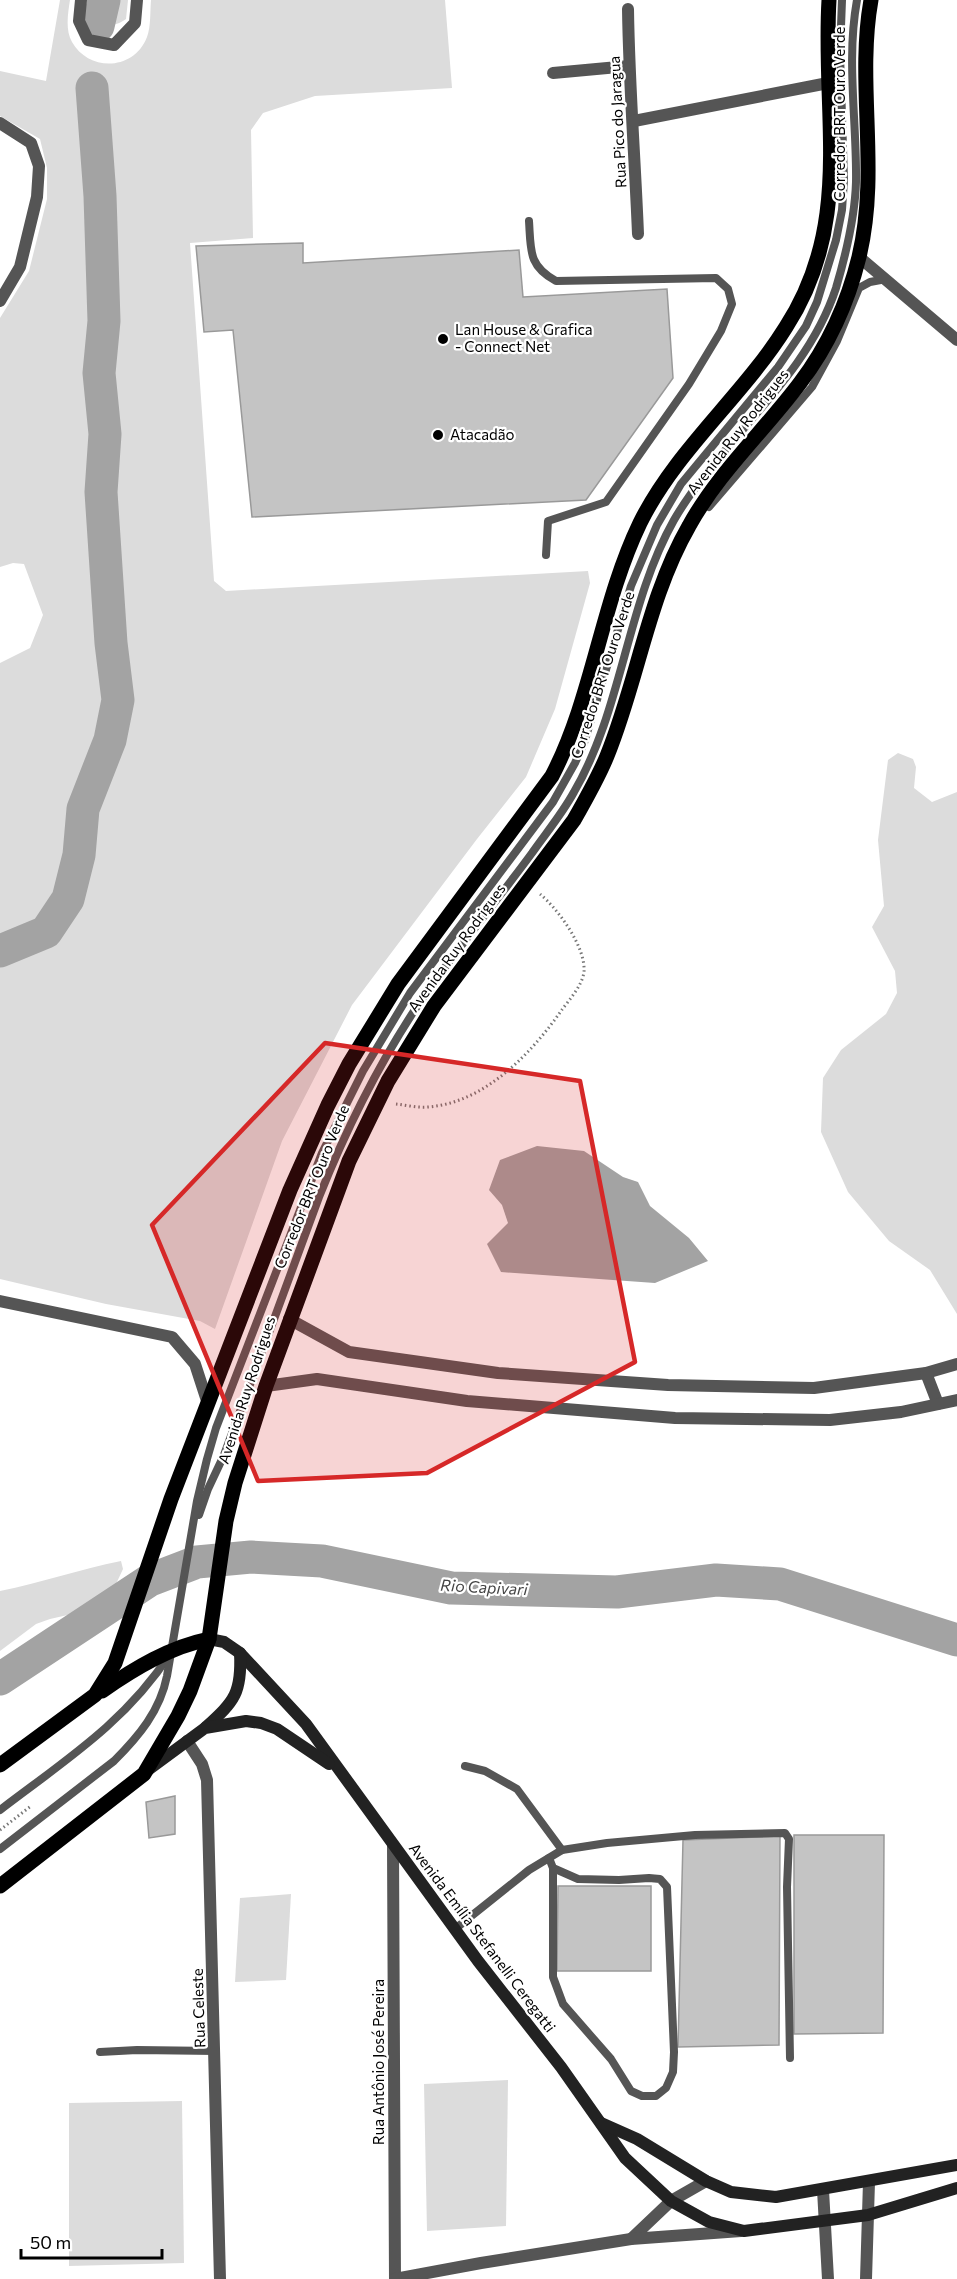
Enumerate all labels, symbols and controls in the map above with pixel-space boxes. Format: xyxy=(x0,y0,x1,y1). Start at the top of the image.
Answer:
street label: Corredor BRT Ouro Verde xyxy=(830,26,848,201)
street label: Rua Pico do Jaragua xyxy=(605,56,629,189)
place label: Lan House & Grafica - Connect Net xyxy=(455,320,593,355)
marker: Lan House & Grafica - Connect Net xyxy=(436,332,450,346)
street label: Avenida Ruy Rodrigues xyxy=(683,365,792,498)
place label: Atacadão xyxy=(450,425,514,443)
marker: Atacadão xyxy=(431,428,445,442)
street label: Corredor BRT Ouro Verde xyxy=(566,589,638,761)
street label: Avenida Ruy Rodrigues xyxy=(404,880,509,1015)
street label: Corredor BRT Ouro Verde xyxy=(270,1102,352,1271)
street label: Avenida Ruy Rodrigues xyxy=(214,1313,278,1466)
water label: Rio Capivari xyxy=(440,1575,529,1598)
street label: Avenida Emília Stefanelli Ceregatti xyxy=(406,1839,560,2035)
street label: Rua Celeste xyxy=(188,1968,208,2048)
street label: Rua Antônio José Pereira xyxy=(369,1979,387,2145)
scale bar xyxy=(21,2222,162,2260)
text: 50 m xyxy=(30,2231,71,2253)

